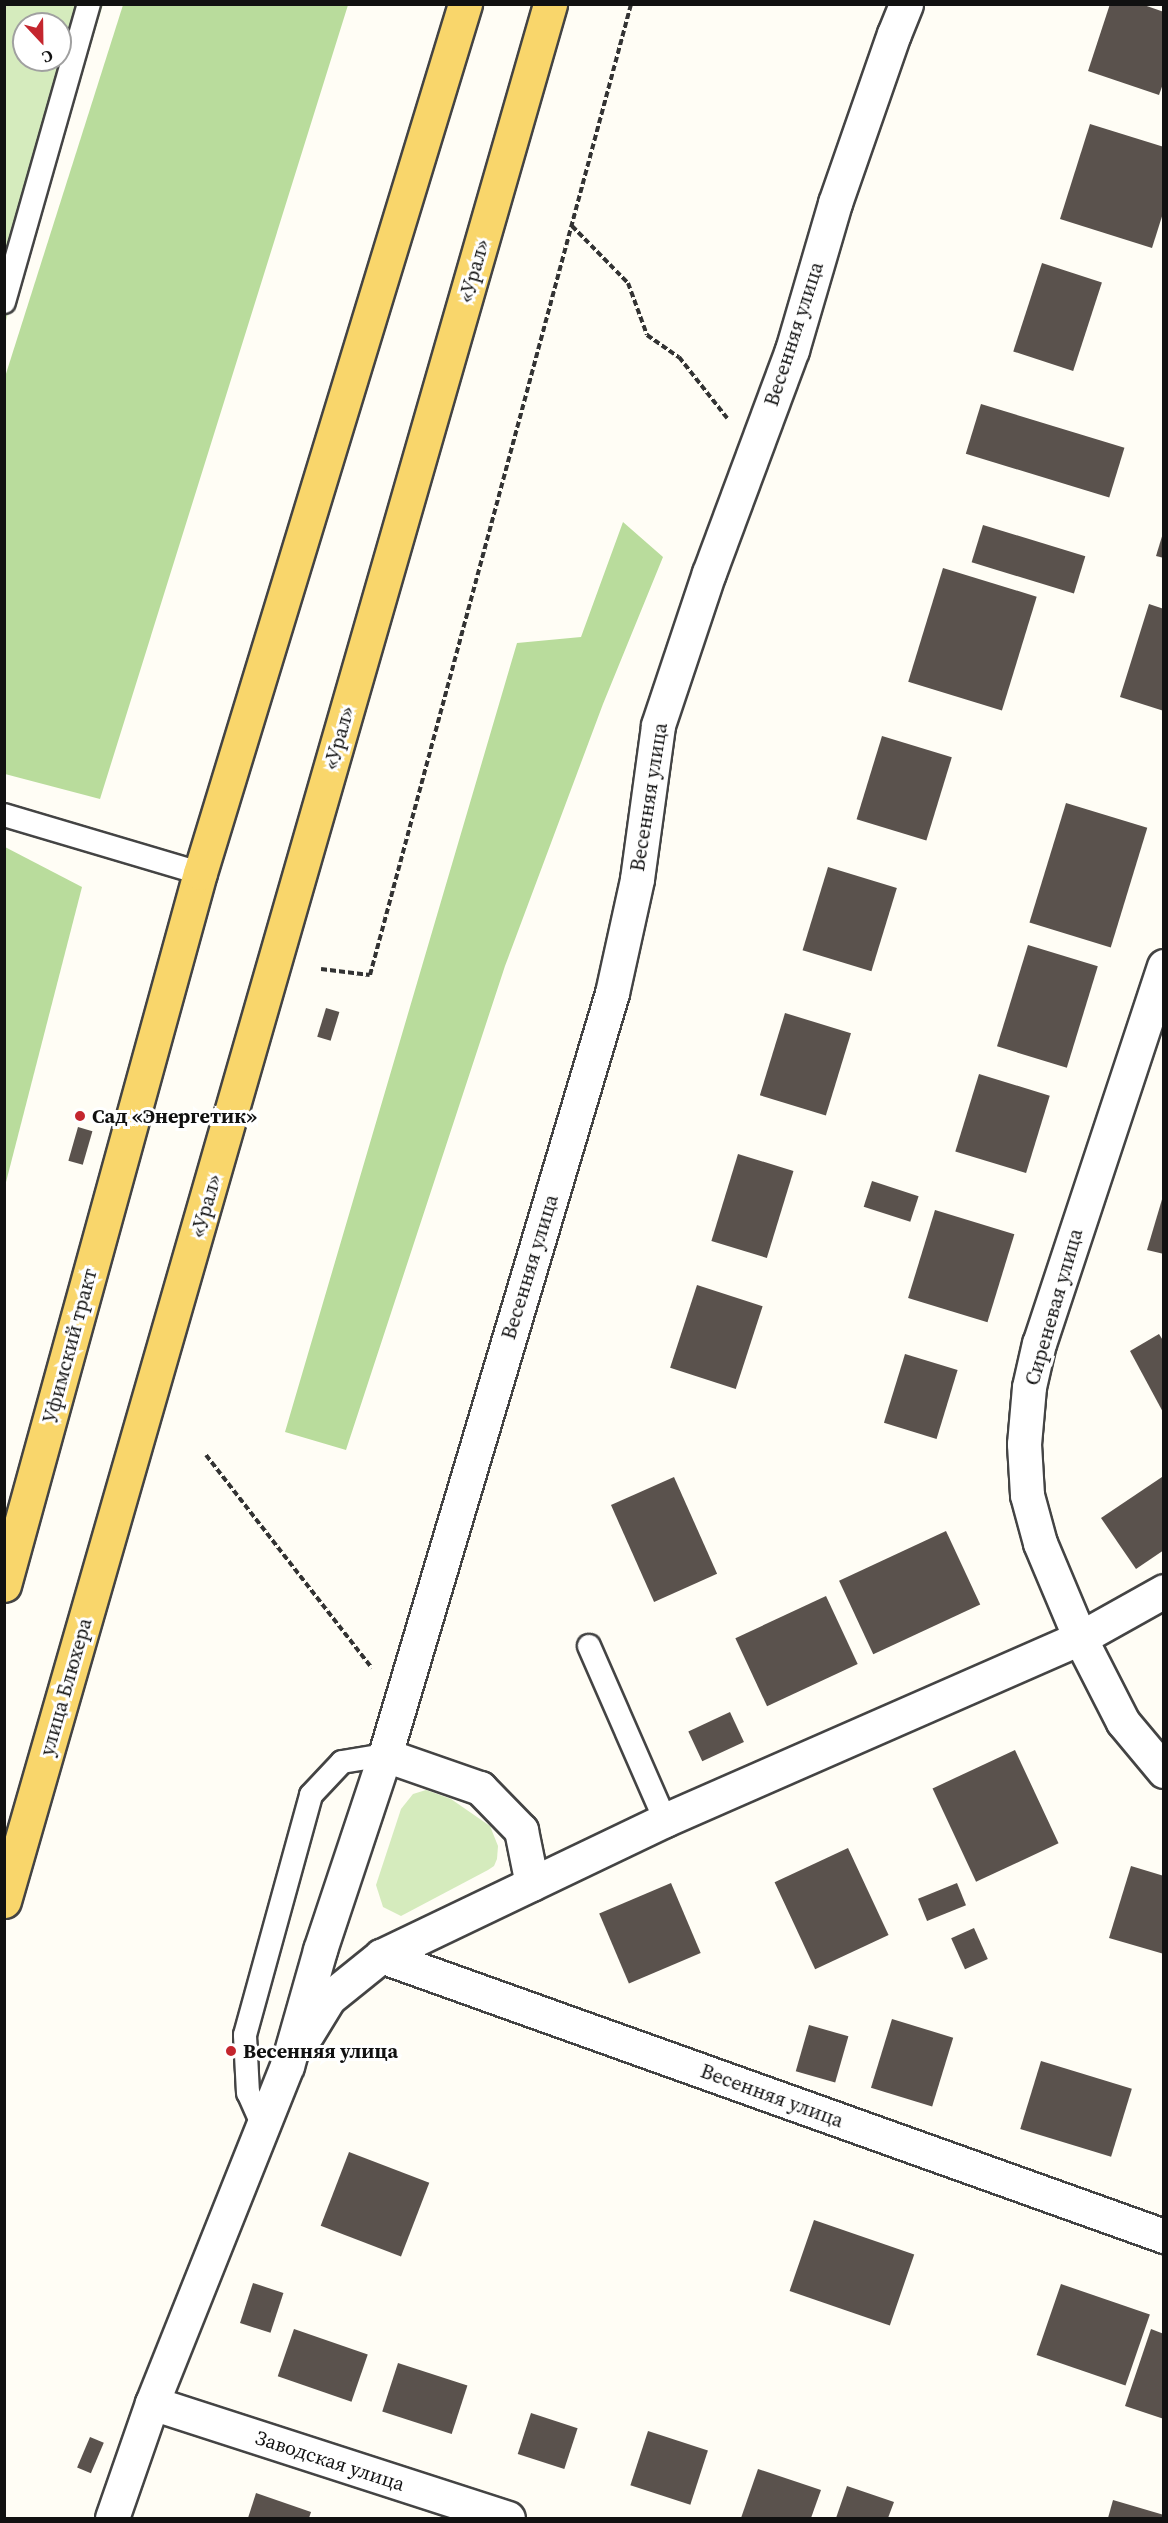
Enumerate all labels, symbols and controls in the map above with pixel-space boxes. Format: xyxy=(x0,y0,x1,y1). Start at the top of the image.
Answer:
north arrow xyxy=(12,12,72,72)
text: С xyxy=(39,45,57,69)
street label: «Урал» xyxy=(454,237,494,305)
street label: Весенняя улица xyxy=(759,259,829,409)
street label: «Урал» xyxy=(319,704,359,772)
street label: Весенняя улица xyxy=(625,721,673,873)
place label: Сад «Энергетик» xyxy=(92,1104,257,1128)
marker: Сад «Энергетик» xyxy=(73,1109,87,1123)
street label: «Урал» xyxy=(186,1172,226,1240)
street label: Весенняя улица xyxy=(497,1192,563,1342)
street label: Сиреневая улица xyxy=(1020,1226,1088,1388)
street label: Уфимский тракт xyxy=(38,1266,102,1426)
street label: улица Блюхера xyxy=(35,1615,97,1759)
place label: Весенняя улица xyxy=(243,2039,398,2063)
marker: Весенняя улица xyxy=(224,2044,238,2058)
street label: Весенняя улица xyxy=(697,2059,847,2133)
street label: Заводская улица xyxy=(252,2426,408,2496)

